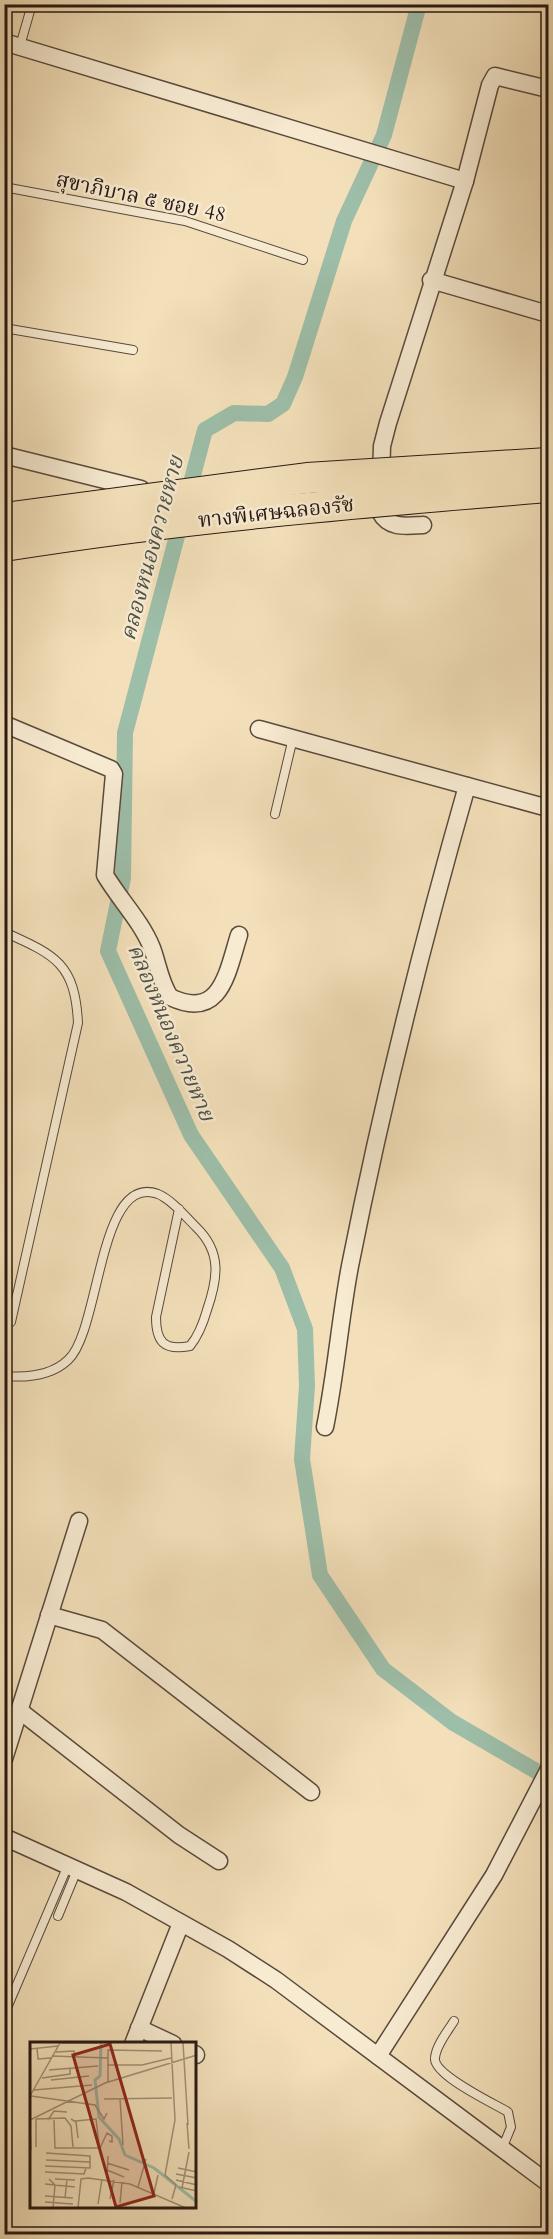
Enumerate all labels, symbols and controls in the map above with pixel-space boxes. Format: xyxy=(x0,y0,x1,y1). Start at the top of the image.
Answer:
street label: สุขาภิบาล ๕ ซอย 48 xyxy=(53,165,229,230)
water label: คลองหนองควายหาย xyxy=(113,451,192,644)
street label: ทางพิเศษฉลองรัช xyxy=(197,490,356,535)
water label: คลองหนองควายหาย xyxy=(120,939,223,1127)
inset map xyxy=(30,2042,196,2209)

